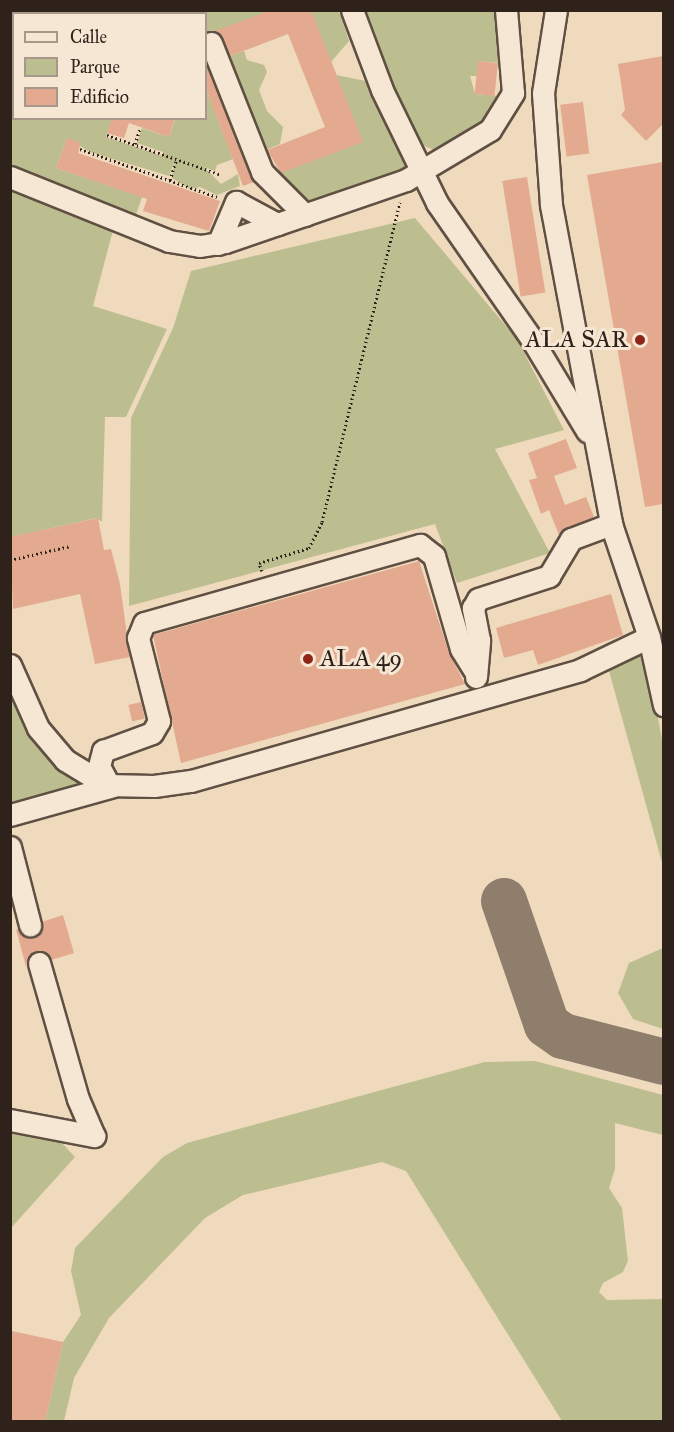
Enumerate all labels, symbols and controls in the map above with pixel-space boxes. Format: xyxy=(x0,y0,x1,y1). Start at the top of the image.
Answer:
legend xyxy=(12,12,207,120)
text: Calle xyxy=(70,26,107,48)
text: Parque xyxy=(70,56,120,78)
text: Edificio xyxy=(70,86,129,108)
place label: ALA SAR xyxy=(525,326,628,354)
marker: ALA SAR xyxy=(633,333,647,347)
place label: ALA 49 xyxy=(320,645,402,673)
marker: ALA 49 xyxy=(301,652,315,666)

